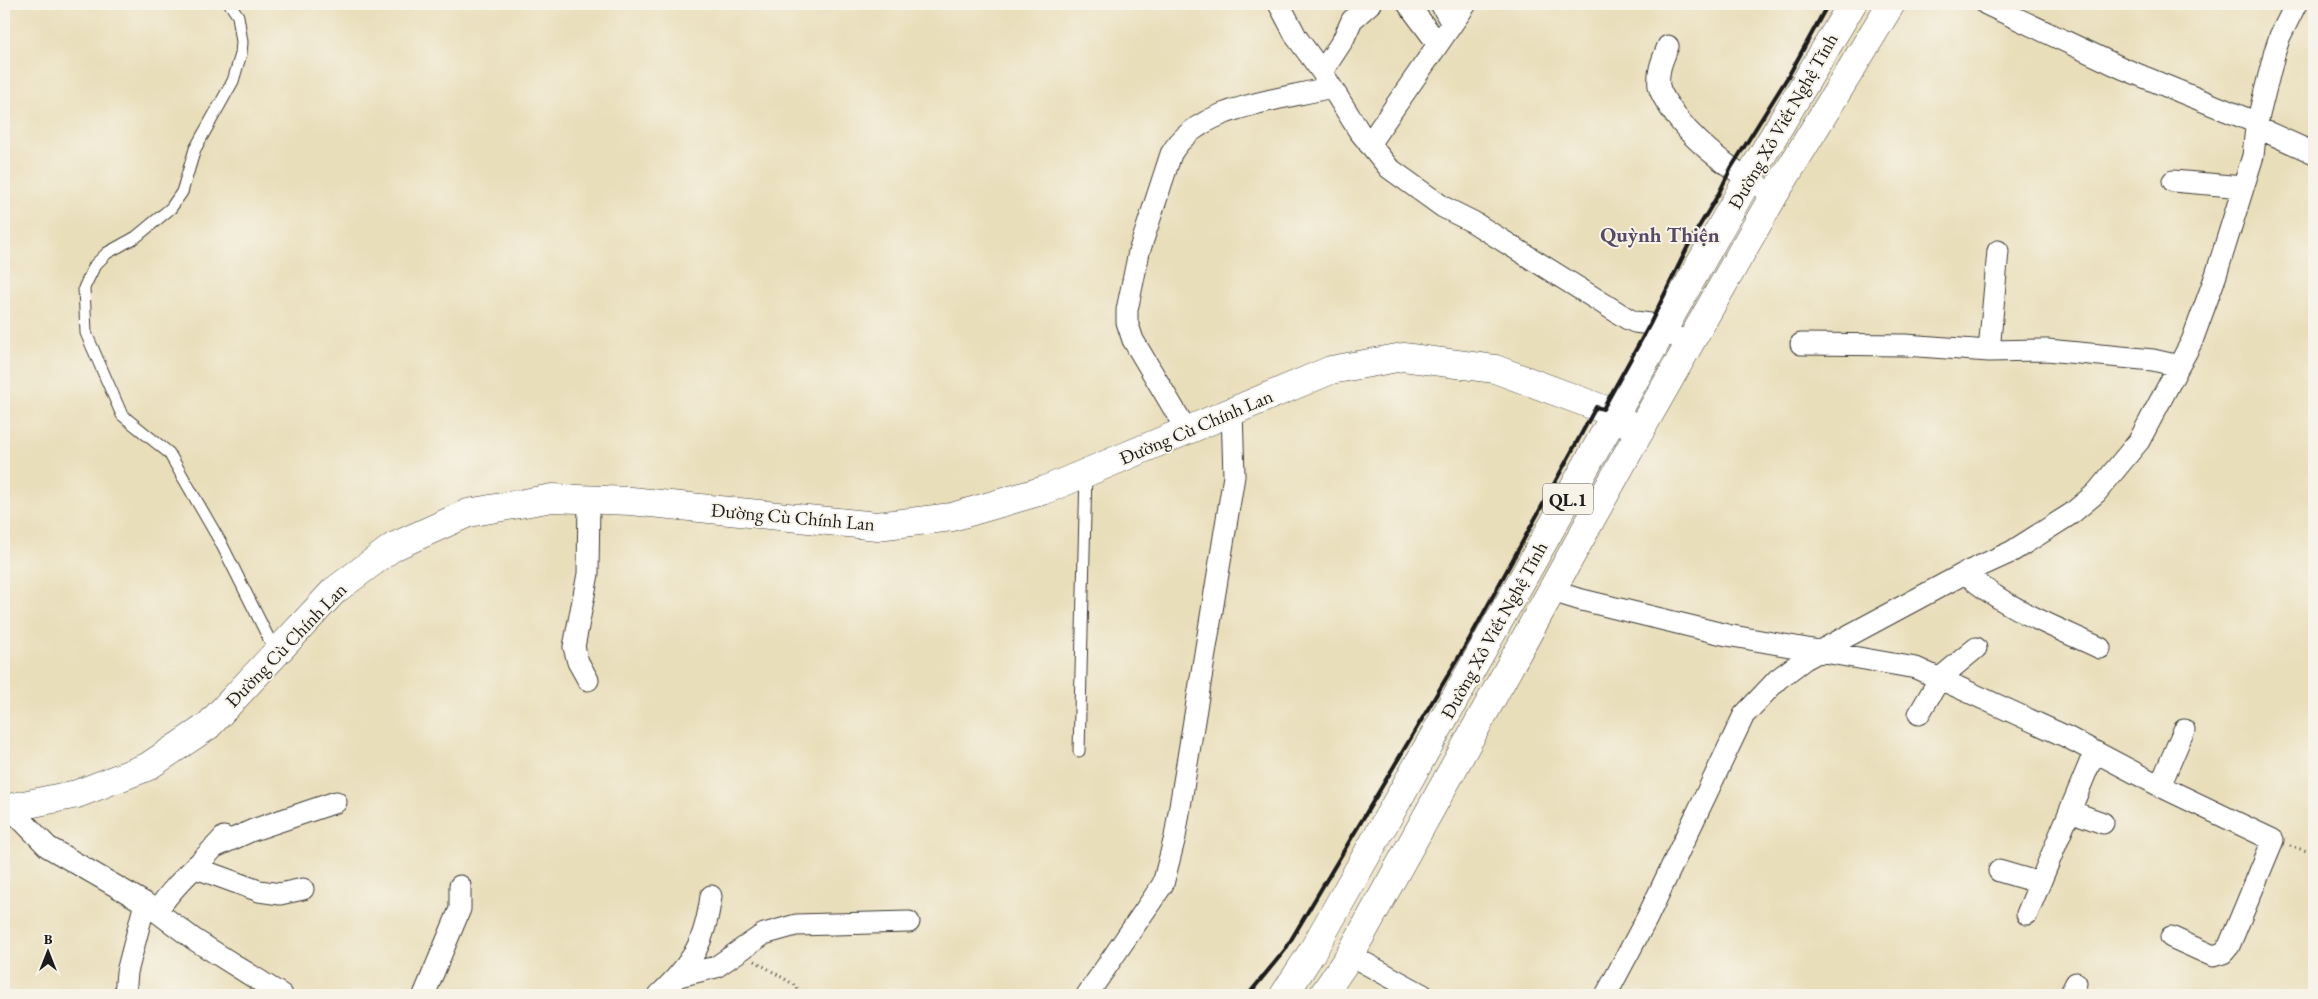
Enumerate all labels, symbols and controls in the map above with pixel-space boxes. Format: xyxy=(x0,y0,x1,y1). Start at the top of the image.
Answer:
street label: Đường Xô Viết Nghệ Tĩnh xyxy=(1722,28,1844,213)
district label: Quỳnh Thiện xyxy=(1600,221,1720,248)
street label: Đường Cù Chính Lan xyxy=(1116,383,1276,471)
road number: QL.1 xyxy=(1543,484,1593,514)
street label: Đường Cù Chính Lan xyxy=(710,497,876,537)
street label: Đường Xô Viết Nghệ Tĩnh xyxy=(1435,537,1553,723)
street label: Đường Cù Chính Lan xyxy=(220,577,352,713)
north arrow xyxy=(22,926,72,976)
text: B xyxy=(44,930,53,948)

